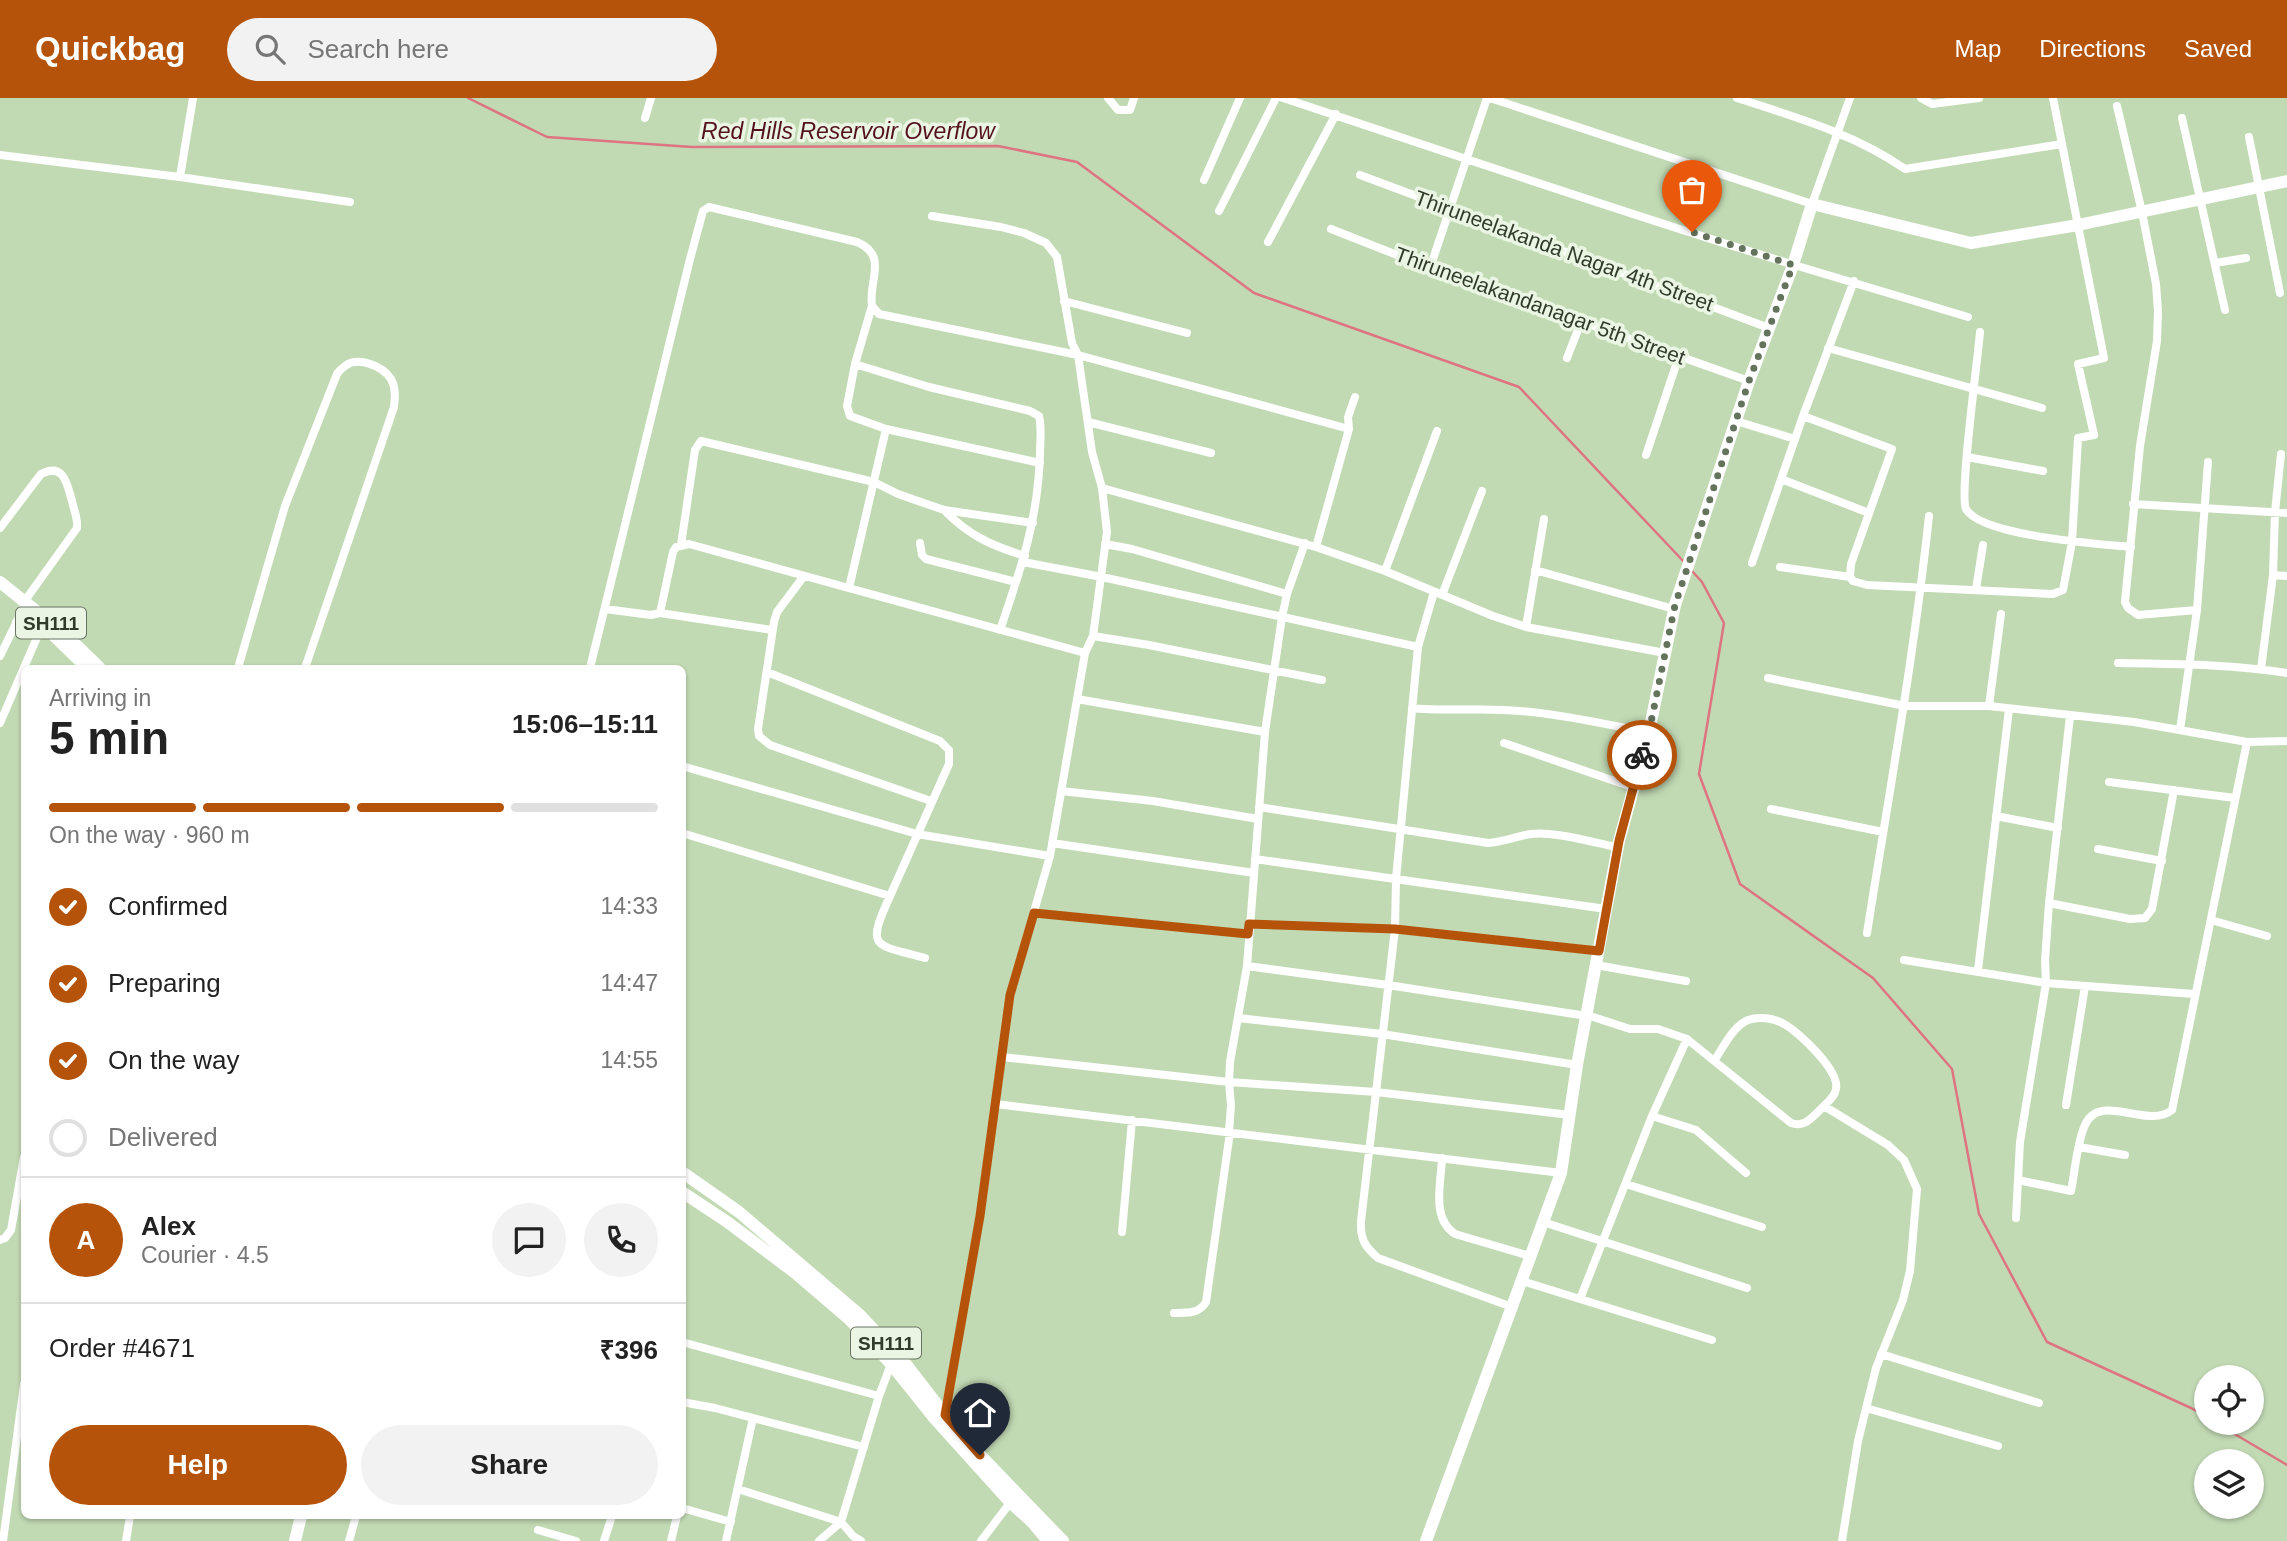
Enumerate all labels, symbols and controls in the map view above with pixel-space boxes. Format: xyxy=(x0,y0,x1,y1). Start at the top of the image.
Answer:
search box xyxy=(227,18,717,81)
text: Quickbag xyxy=(35,30,185,67)
icon: search xyxy=(251,30,289,68)
text: Search here xyxy=(307,34,449,64)
text: Map xyxy=(1955,35,2001,62)
text: Directions xyxy=(2039,35,2146,62)
text: Saved xyxy=(2184,35,2252,62)
water label: Red Hills Reservoir Overflow xyxy=(701,118,996,144)
pin xyxy=(1662,160,1722,232)
icon: bag xyxy=(1673,171,1711,209)
street label: Thiruneelakanda Nagar 4th Street xyxy=(1412,186,1717,315)
street label: Thiruneelakandanagar 5th Street xyxy=(1392,242,1689,369)
road number: SH111 xyxy=(16,608,86,638)
text: Arriving in xyxy=(49,685,151,711)
text: 15:06–15:11 xyxy=(512,709,658,739)
text: 5 min xyxy=(49,712,169,764)
courier xyxy=(1607,720,1677,790)
icon: bike xyxy=(1623,736,1661,774)
text: On the way · 960 m xyxy=(49,822,250,848)
icon: check xyxy=(49,888,87,926)
text: Confirmed xyxy=(108,891,228,921)
text: 14:33 xyxy=(600,893,658,919)
icon: check xyxy=(49,965,87,1003)
text: Preparing xyxy=(108,968,221,998)
text: 14:47 xyxy=(600,970,658,996)
icon: check xyxy=(49,1042,87,1080)
text: On the way xyxy=(108,1045,240,1075)
text: 14:55 xyxy=(600,1047,658,1073)
text: Delivered xyxy=(108,1122,218,1152)
button: chat xyxy=(492,1203,566,1277)
button: phone xyxy=(584,1203,658,1277)
text: Alex xyxy=(141,1211,196,1241)
text: A xyxy=(77,1225,95,1255)
text: Courier · 4.5 xyxy=(141,1242,269,1268)
road number: SH111 xyxy=(851,1328,921,1358)
text: Order #4671 xyxy=(49,1333,195,1363)
text: ₹396 xyxy=(600,1335,658,1365)
map controls xyxy=(2194,1365,2264,1519)
button: locate xyxy=(2194,1365,2264,1435)
pin xyxy=(950,1383,1010,1455)
icon: home xyxy=(961,1394,999,1432)
button: Help xyxy=(49,1425,347,1505)
button: Share xyxy=(361,1425,658,1505)
button: layers xyxy=(2194,1449,2264,1519)

